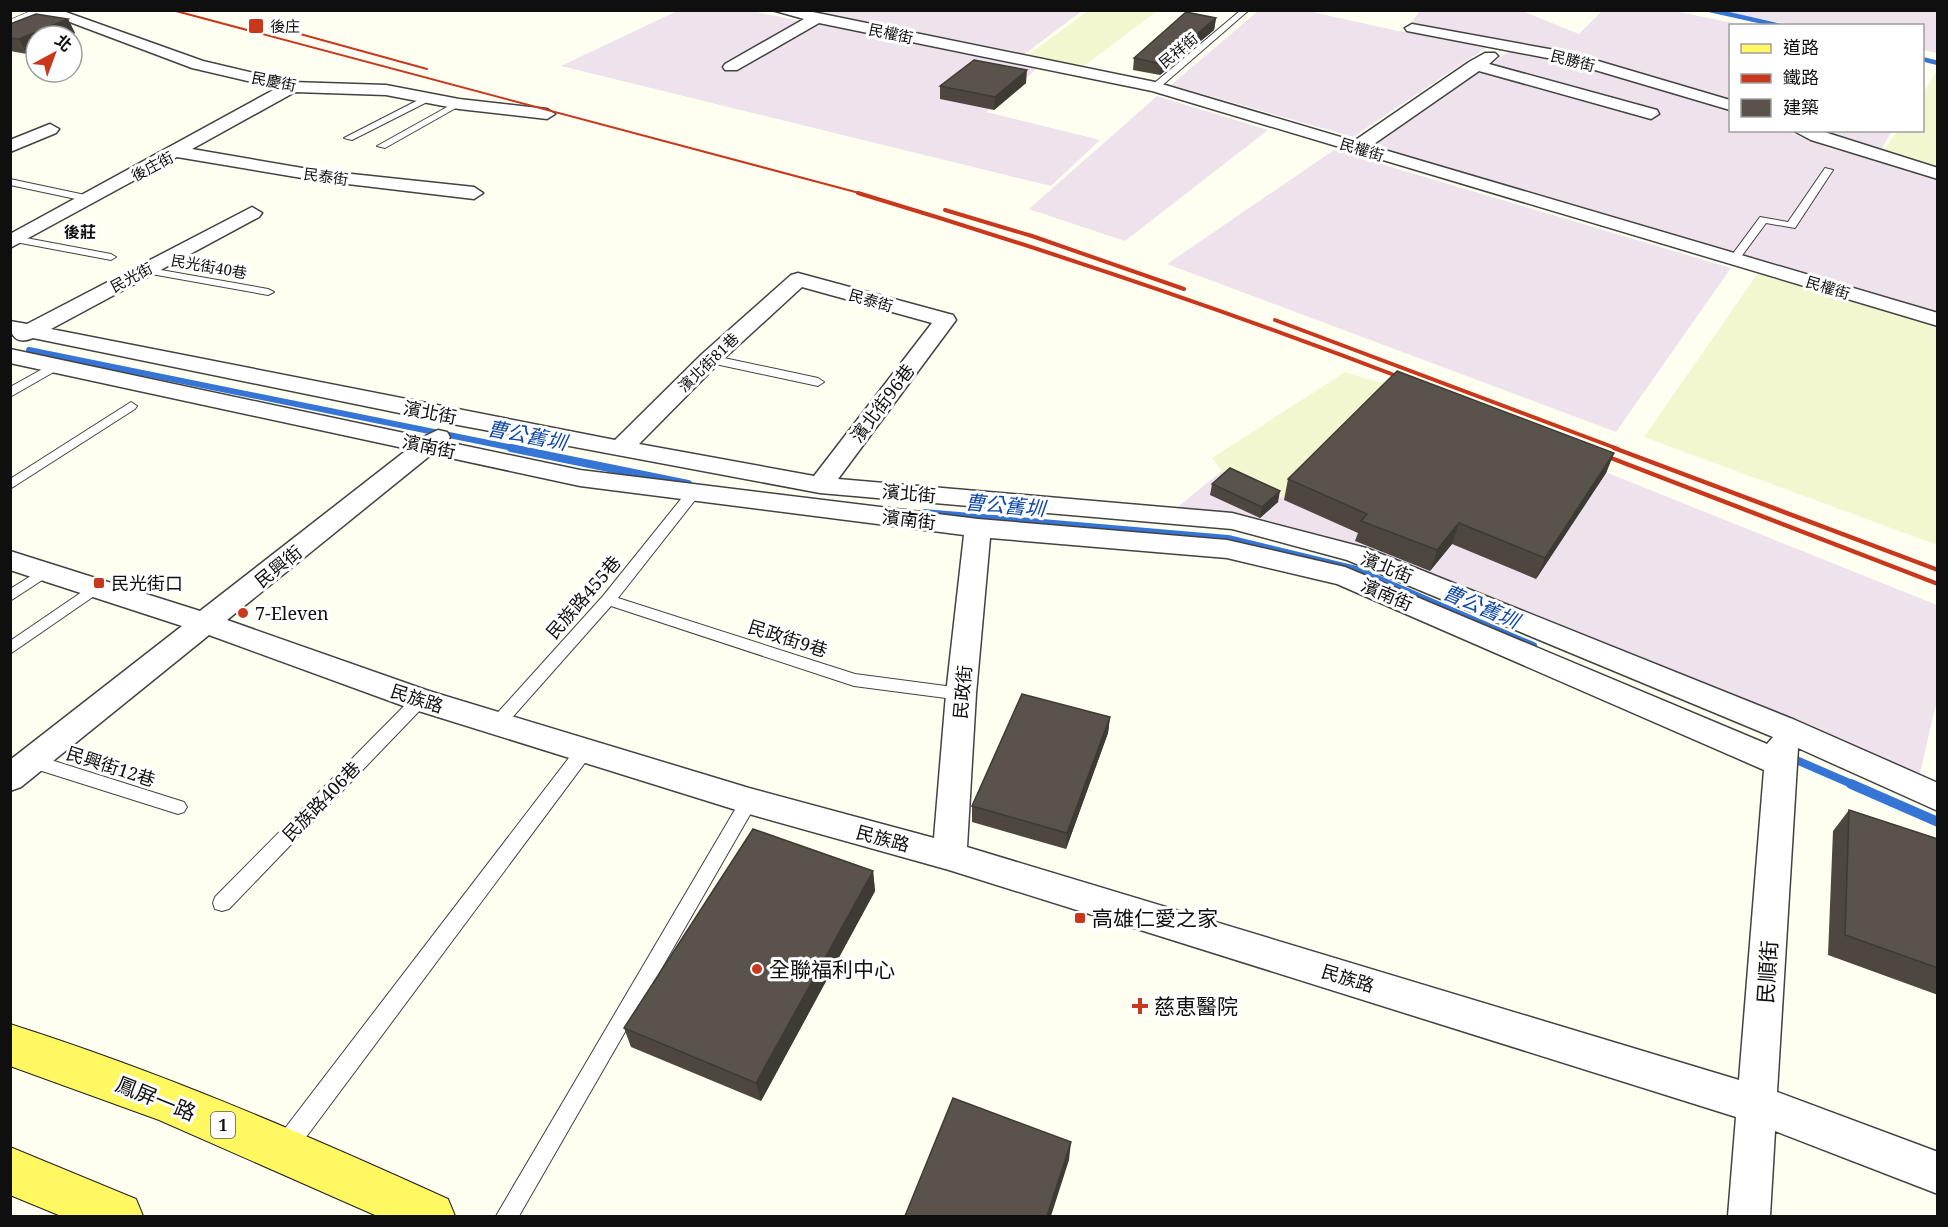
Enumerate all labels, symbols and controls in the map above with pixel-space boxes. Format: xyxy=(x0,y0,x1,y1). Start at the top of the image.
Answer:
place label: 後庄 xyxy=(270,16,300,36)
marker: 後庄 xyxy=(247,17,265,35)
street label: 民權街 xyxy=(867,19,915,47)
north arrow xyxy=(24,24,84,84)
legend xyxy=(1729,24,1924,132)
street label: 民祥街 xyxy=(1154,28,1202,72)
text: 北 xyxy=(51,29,77,56)
text: 道路 xyxy=(1783,35,1819,59)
street label: 民勝街 xyxy=(1549,45,1597,75)
text: 鐵路 xyxy=(1783,65,1819,89)
street label: 民慶街 xyxy=(250,67,298,95)
text: 建築 xyxy=(1783,95,1819,119)
street label: 民權街 xyxy=(1338,133,1386,165)
street label: 後庄街 xyxy=(127,147,177,185)
street label: 民泰街 xyxy=(302,163,350,189)
district label: 後莊 xyxy=(64,221,96,243)
street label: 民光街40巷 xyxy=(169,249,249,283)
street label: 民光街 xyxy=(106,258,156,296)
street label: 民權街 xyxy=(1804,271,1852,303)
street label: 民泰街 xyxy=(847,284,895,316)
street label: 濱北街81巷 xyxy=(673,328,743,396)
street label: 濱北街96巷 xyxy=(845,359,919,447)
street label: 濱北街 xyxy=(401,395,459,429)
water label: 曹公舊圳 xyxy=(485,414,572,456)
street label: 濱南街 xyxy=(400,429,458,463)
street label: 濱北街 xyxy=(881,479,937,507)
water label: 曹公舊圳 xyxy=(964,488,1049,522)
street label: 濱南街 xyxy=(881,504,937,534)
street label: 民興街 xyxy=(249,540,307,592)
street label: 濱北街 xyxy=(1357,546,1417,588)
street label: 民族路455巷 xyxy=(540,551,626,643)
place label: 民光街口 xyxy=(111,571,183,595)
street label: 濱南街 xyxy=(1357,572,1417,616)
marker: 民光街口 xyxy=(92,576,106,590)
water label: 曹公舊圳 xyxy=(1439,578,1526,635)
place label: 7-Eleven xyxy=(255,601,329,625)
marker: 7-Eleven xyxy=(236,606,250,620)
street label: 民政街9巷 xyxy=(745,614,831,662)
street label: 民政街 xyxy=(948,664,976,720)
street label: 民族路 xyxy=(388,678,446,718)
street label: 民興街12巷 xyxy=(63,740,159,792)
street label: 民族路406巷 xyxy=(277,756,365,846)
street label: 民族路 xyxy=(854,819,912,857)
place label: 高雄仁愛之家 xyxy=(1092,904,1218,932)
marker: 高雄仁愛之家 xyxy=(1073,911,1087,925)
street label: 民順街 xyxy=(1751,940,1783,1004)
place label: 全聯福利中心 xyxy=(769,955,895,983)
street label: 民族路 xyxy=(1319,959,1377,997)
marker: 全聯福利中心 xyxy=(750,962,764,976)
place label: 慈恵醫院 xyxy=(1154,992,1238,1020)
marker: 慈恵醫院 xyxy=(1131,997,1149,1015)
street label: 鳳屏一路 xyxy=(112,1069,200,1127)
road number: 1 xyxy=(211,1112,235,1138)

